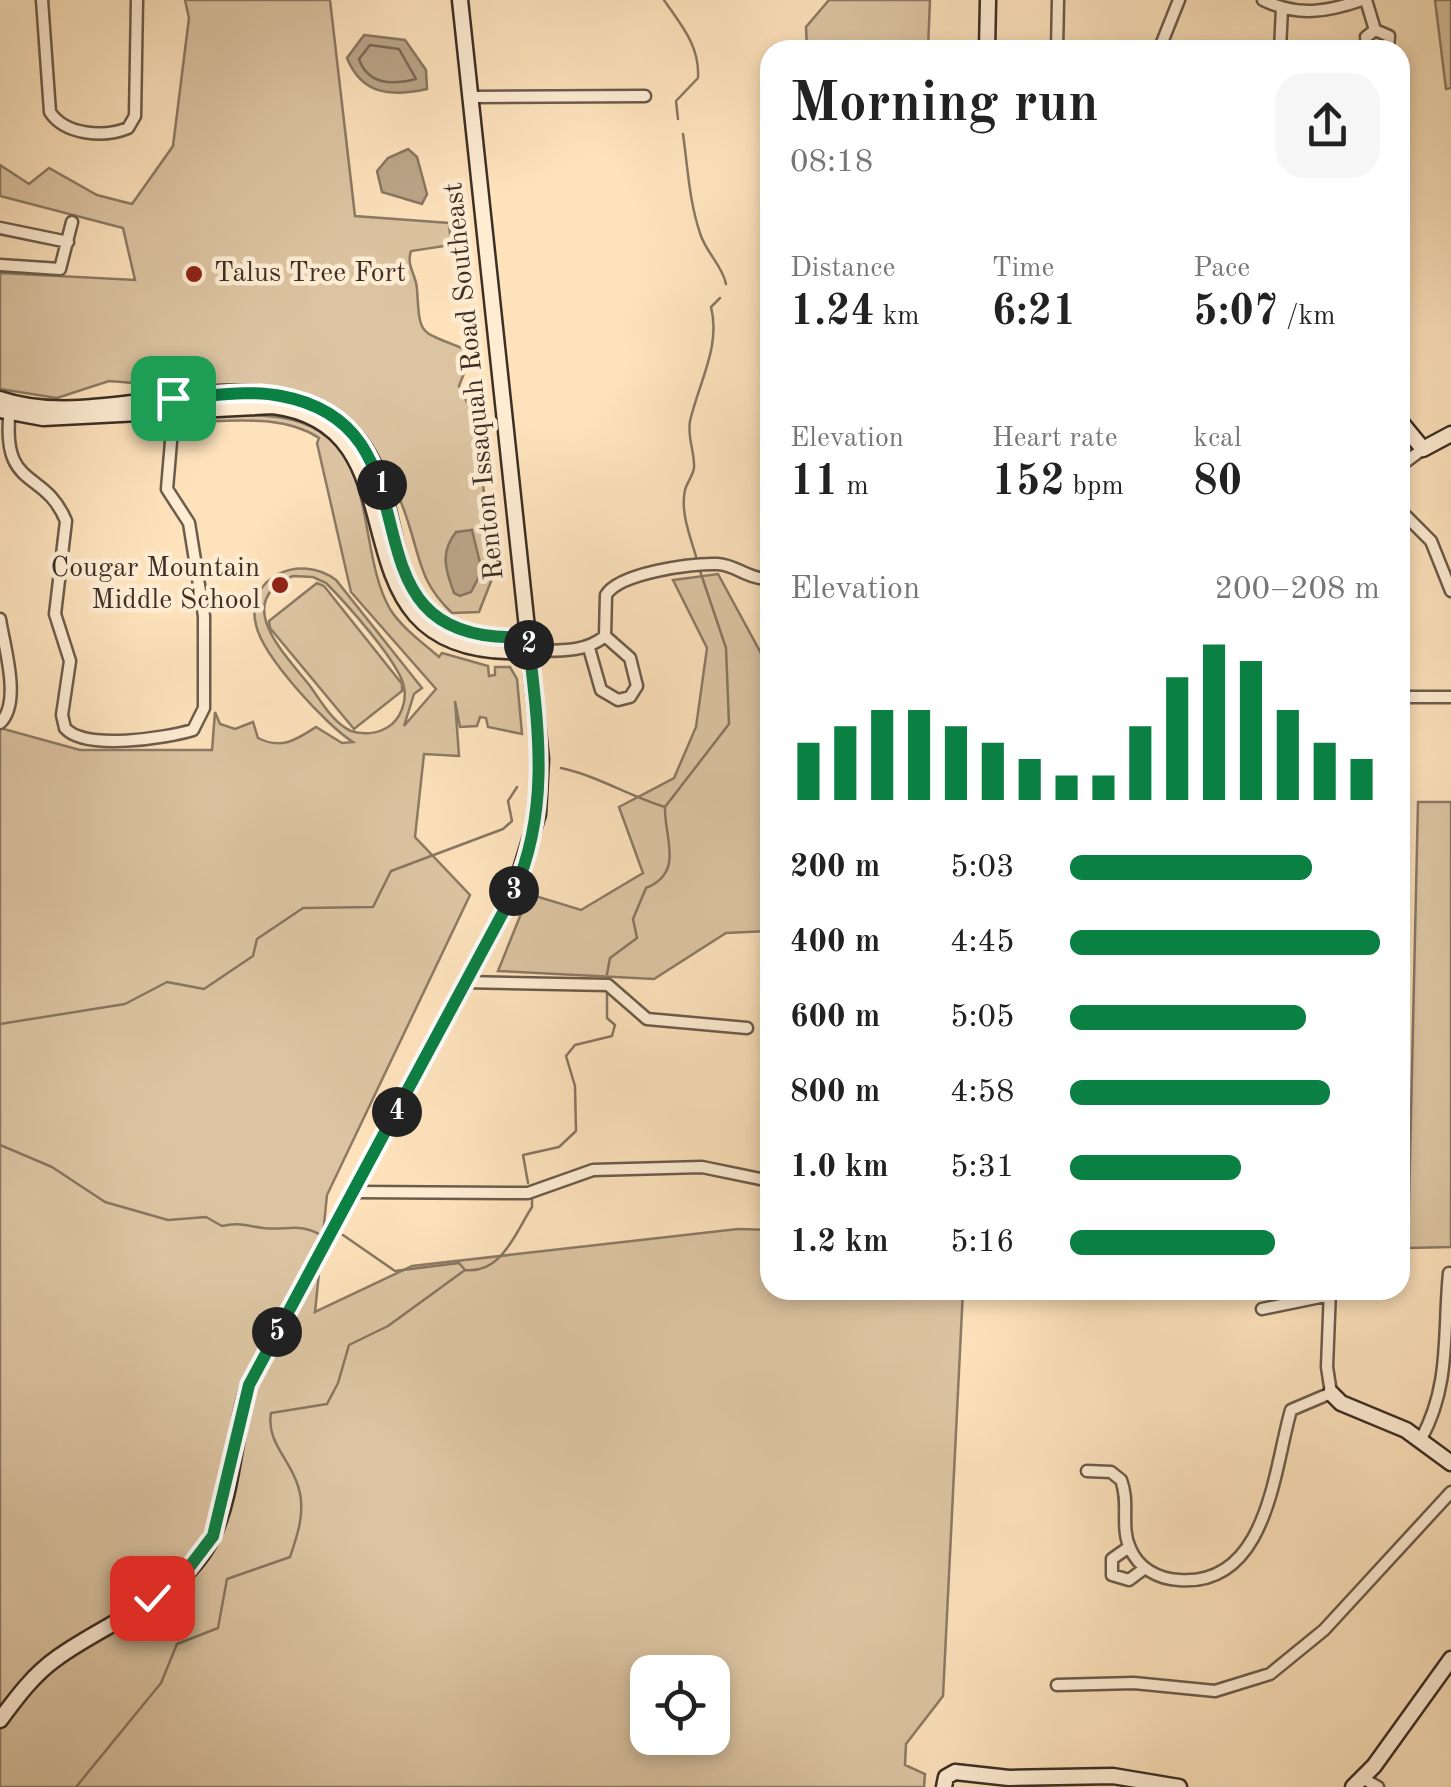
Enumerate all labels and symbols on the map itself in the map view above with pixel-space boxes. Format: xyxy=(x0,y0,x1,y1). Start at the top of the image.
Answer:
street label: Renton Issaquah Road Southeast xyxy=(440,181,510,581)
place label: Talus Tree Fort xyxy=(214,260,406,288)
marker: Talus Tree Fort xyxy=(183,263,205,285)
pin xyxy=(131,356,216,441)
pin: 1 xyxy=(357,460,407,510)
place label: Cougar Mountain Middle School xyxy=(50,555,260,615)
marker: Cougar Mountain Middle School xyxy=(269,574,291,596)
pin: 2 xyxy=(504,620,554,670)
pin: 3 xyxy=(489,866,539,916)
pin: 4 xyxy=(372,1087,422,1137)
pin: 5 xyxy=(252,1307,302,1357)
pin xyxy=(110,1556,195,1641)

